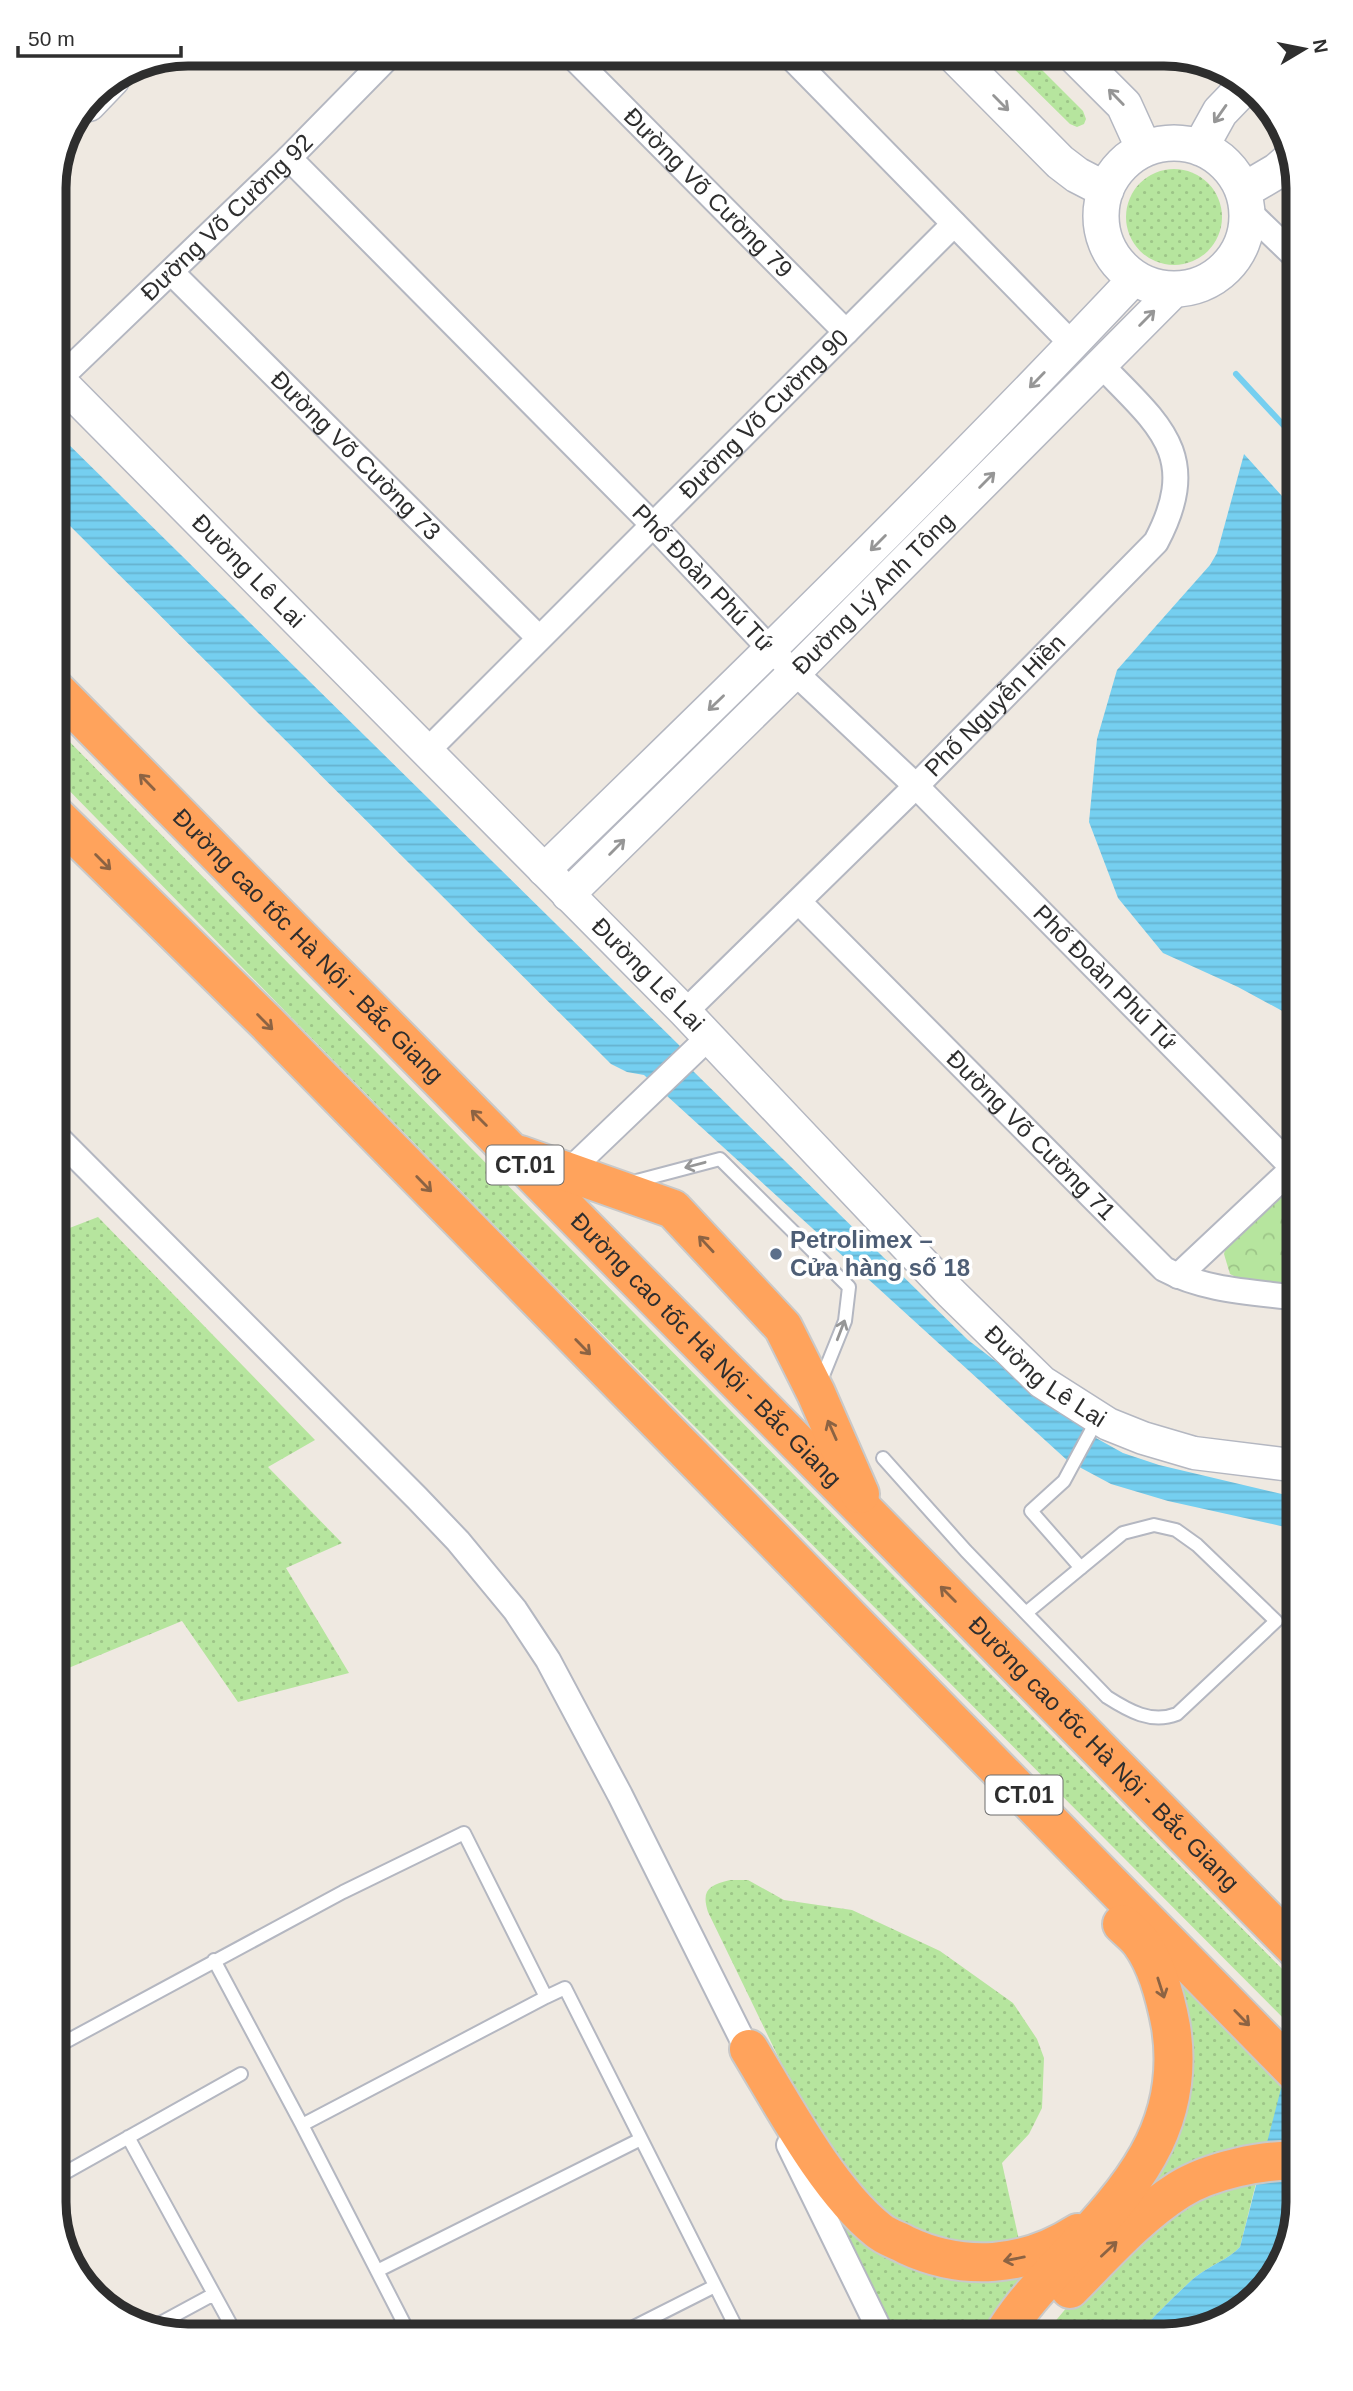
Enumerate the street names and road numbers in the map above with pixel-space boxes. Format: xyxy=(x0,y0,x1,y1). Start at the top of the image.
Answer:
street label: Đường Võ Cường 79 xyxy=(619,102,798,283)
street label: Đường Võ Cường 92 xyxy=(135,128,318,306)
street label: Đường Võ Cường 90 xyxy=(674,324,854,504)
street label: Đường Võ Cường 73 xyxy=(266,365,446,545)
street label: Phố Đoàn Phú Tứ xyxy=(627,498,780,657)
street label: Đường Lý Anh Tông xyxy=(787,507,959,680)
street label: Đường Lê Lai xyxy=(187,509,310,633)
street label: Phố Nguyễn Hiền xyxy=(919,629,1070,782)
street label: Đường cao tốc Hà Nội - Bắc Giang xyxy=(168,803,449,1088)
street label: Phố Đoàn Phú Tứ xyxy=(1028,899,1183,1056)
street label: Đường Lê Lai xyxy=(587,912,710,1036)
street label: Đường Võ Cường 71 xyxy=(941,1045,1121,1225)
road number: CT.01 xyxy=(486,1146,564,1184)
street label: Đường cao tốc Hà Nội - Bắc Giang xyxy=(566,1207,847,1492)
street label: Đường Lê Lai xyxy=(979,1320,1111,1432)
street label: Đường cao tốc Hà Nội - Bắc Giang xyxy=(963,1611,1245,1896)
road number: CT.01 xyxy=(986,1776,1062,1814)

